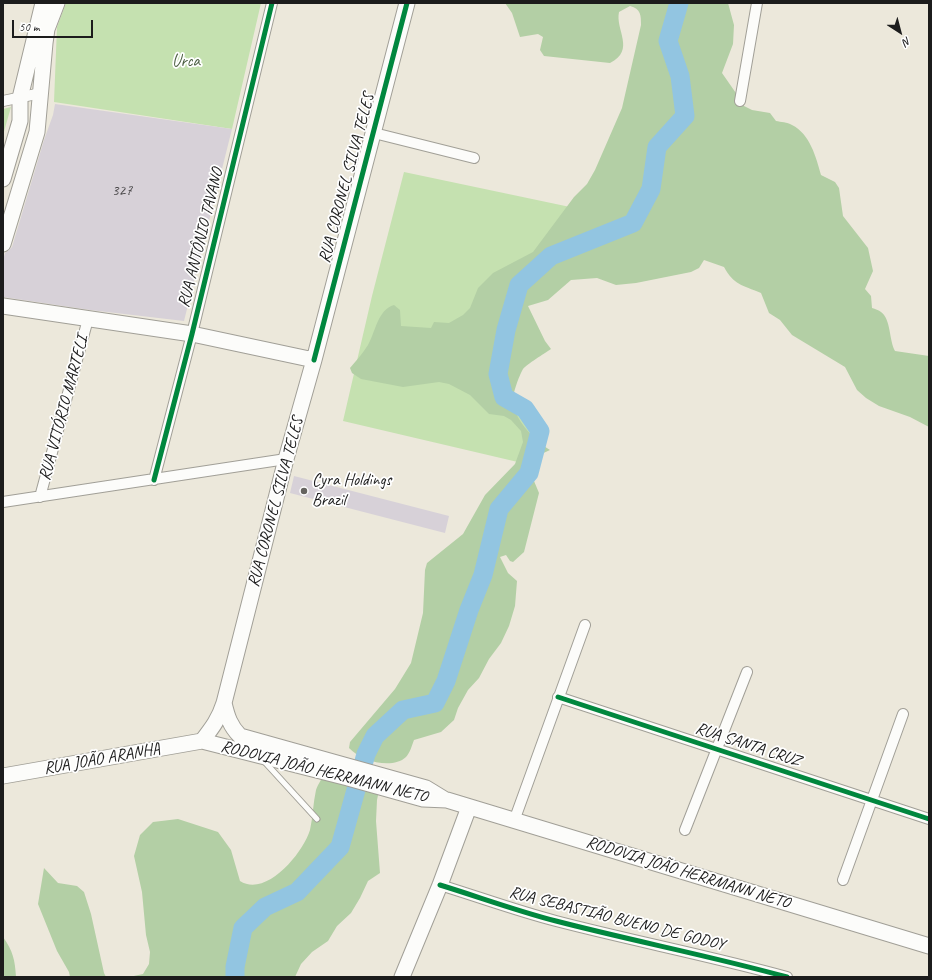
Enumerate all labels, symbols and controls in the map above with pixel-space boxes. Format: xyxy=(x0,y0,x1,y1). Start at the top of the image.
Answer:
scale bar xyxy=(14,12,95,38)
north arrow xyxy=(880,12,920,52)
text: 50 m xyxy=(19,19,39,35)
text: N xyxy=(900,34,914,49)
park label: Urca xyxy=(172,52,200,72)
street label: RUA CORONEL SILVA TELES xyxy=(315,91,379,265)
street label: RUA ANTÔNIO TAVANO xyxy=(174,166,228,310)
house number: 327 xyxy=(112,182,132,200)
street label: RUA VITÓRIO MARTELI xyxy=(35,333,93,483)
street label: RUA CORONEL SILVA TELES xyxy=(244,415,308,589)
place label: Cyra Holdings Brazil xyxy=(312,471,391,511)
marker: Cyra Holdings Brazil xyxy=(299,486,309,496)
street label: RUA SANTA CRUZ xyxy=(693,718,803,772)
street label: RODOVIA JOÃO HERRMANN NETO xyxy=(219,736,429,808)
street label: RUA JOÃO ARANHA xyxy=(42,739,162,779)
street label: RODOVIA JOÃO HERRMANN NETO xyxy=(584,832,792,914)
street label: RUA SEBASTIÃO BUENO DE GODOY xyxy=(507,882,727,956)

